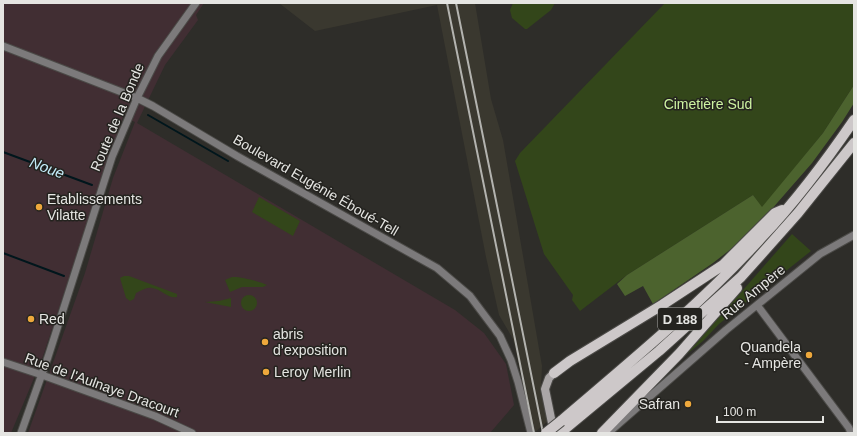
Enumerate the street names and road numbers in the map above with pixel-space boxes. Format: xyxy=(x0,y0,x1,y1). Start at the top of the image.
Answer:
street label: Route de la Bonde xyxy=(87,60,147,174)
street label: Boulevard Eugénie Éboué-Tell xyxy=(230,131,402,239)
street label: Rue Ampère xyxy=(718,261,788,323)
road number: D 188 xyxy=(658,308,702,330)
street label: Rue de l'Aulnaye Dracourt xyxy=(23,350,181,420)

